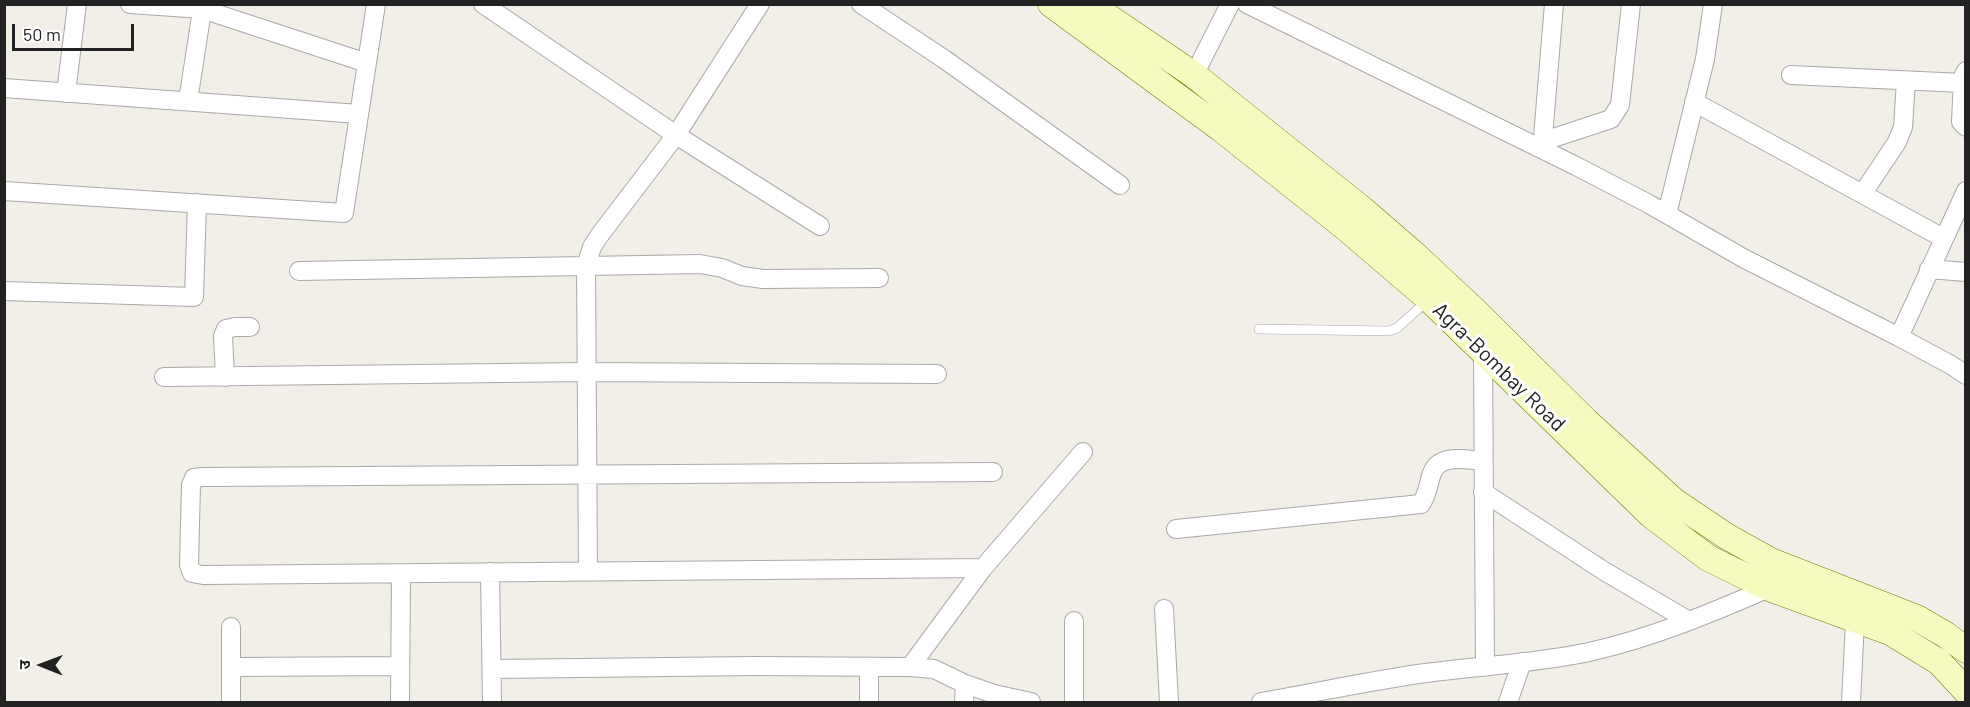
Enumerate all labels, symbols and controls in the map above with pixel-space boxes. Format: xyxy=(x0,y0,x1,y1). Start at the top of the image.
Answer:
scale bar xyxy=(15,12,136,50)
text: 50 m xyxy=(23,23,61,45)
street label: Agra-Bombay Road xyxy=(1427,297,1571,437)
north arrow xyxy=(12,635,72,695)
text: उ xyxy=(14,660,33,670)

